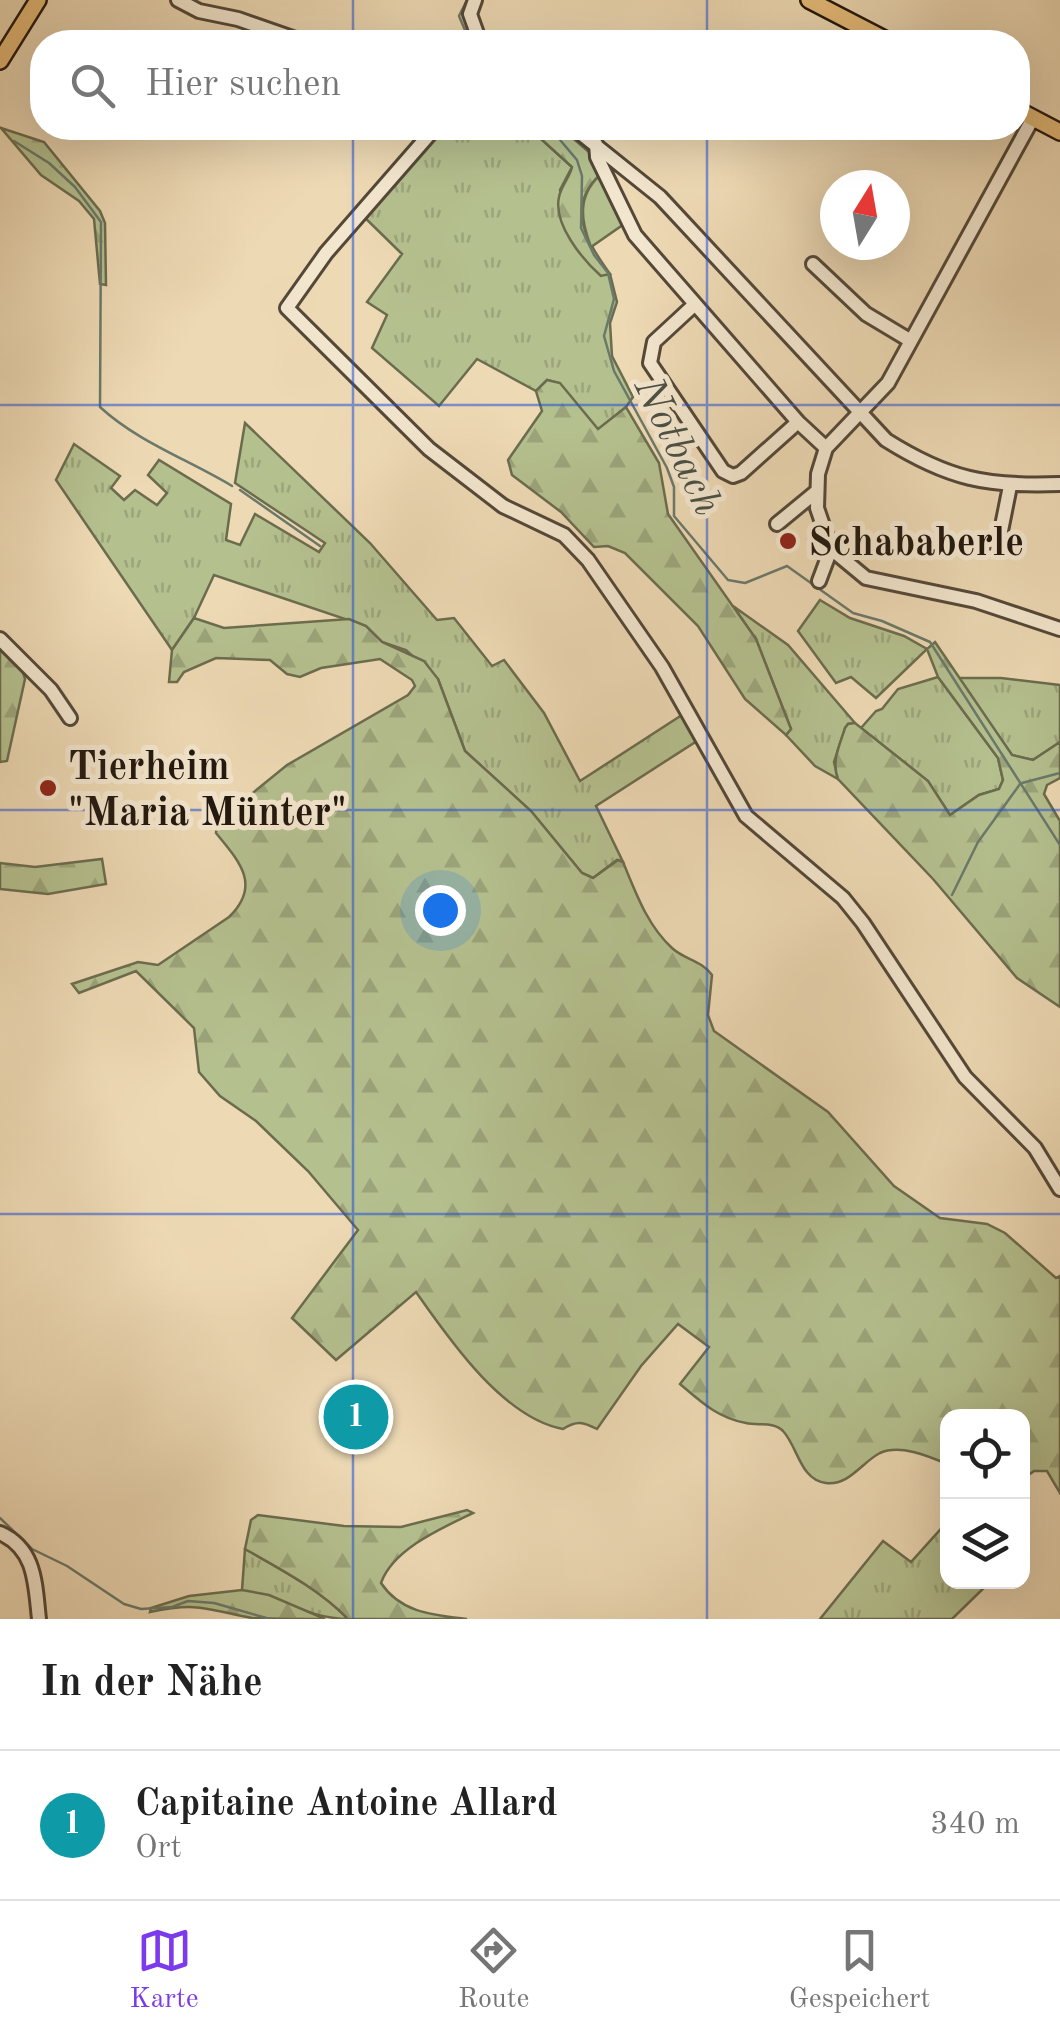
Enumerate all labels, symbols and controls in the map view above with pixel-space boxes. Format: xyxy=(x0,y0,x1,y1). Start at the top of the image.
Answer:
search box xyxy=(30,30,1030,140)
icon: search xyxy=(65,58,120,113)
text: Hier suchen xyxy=(145,66,341,104)
north arrow xyxy=(820,170,910,260)
water label: Notbach xyxy=(625,370,728,522)
place label: Schababerle xyxy=(808,525,1024,565)
marker: Schababerle xyxy=(777,530,799,552)
place label: Tierheim "Maria Münter" xyxy=(68,749,347,835)
marker: Tierheim "Maria Münter" xyxy=(37,777,59,799)
your location xyxy=(415,885,466,936)
pin: 1 xyxy=(324,1380,388,1454)
map controls xyxy=(940,1409,1030,1589)
button: locate xyxy=(940,1409,1030,1499)
button: layers xyxy=(940,1499,1030,1589)
text: In der Nähe xyxy=(40,1663,263,1705)
text: Capitaine Antoine Allard xyxy=(135,1786,557,1824)
text: 1 xyxy=(63,1809,82,1841)
text: 340 m xyxy=(930,1809,1020,1841)
text: Ort xyxy=(135,1833,182,1865)
tab: Karte xyxy=(130,1923,199,2018)
tab: Route xyxy=(458,1923,529,2018)
tab: Gespeichert xyxy=(789,1923,930,2018)

